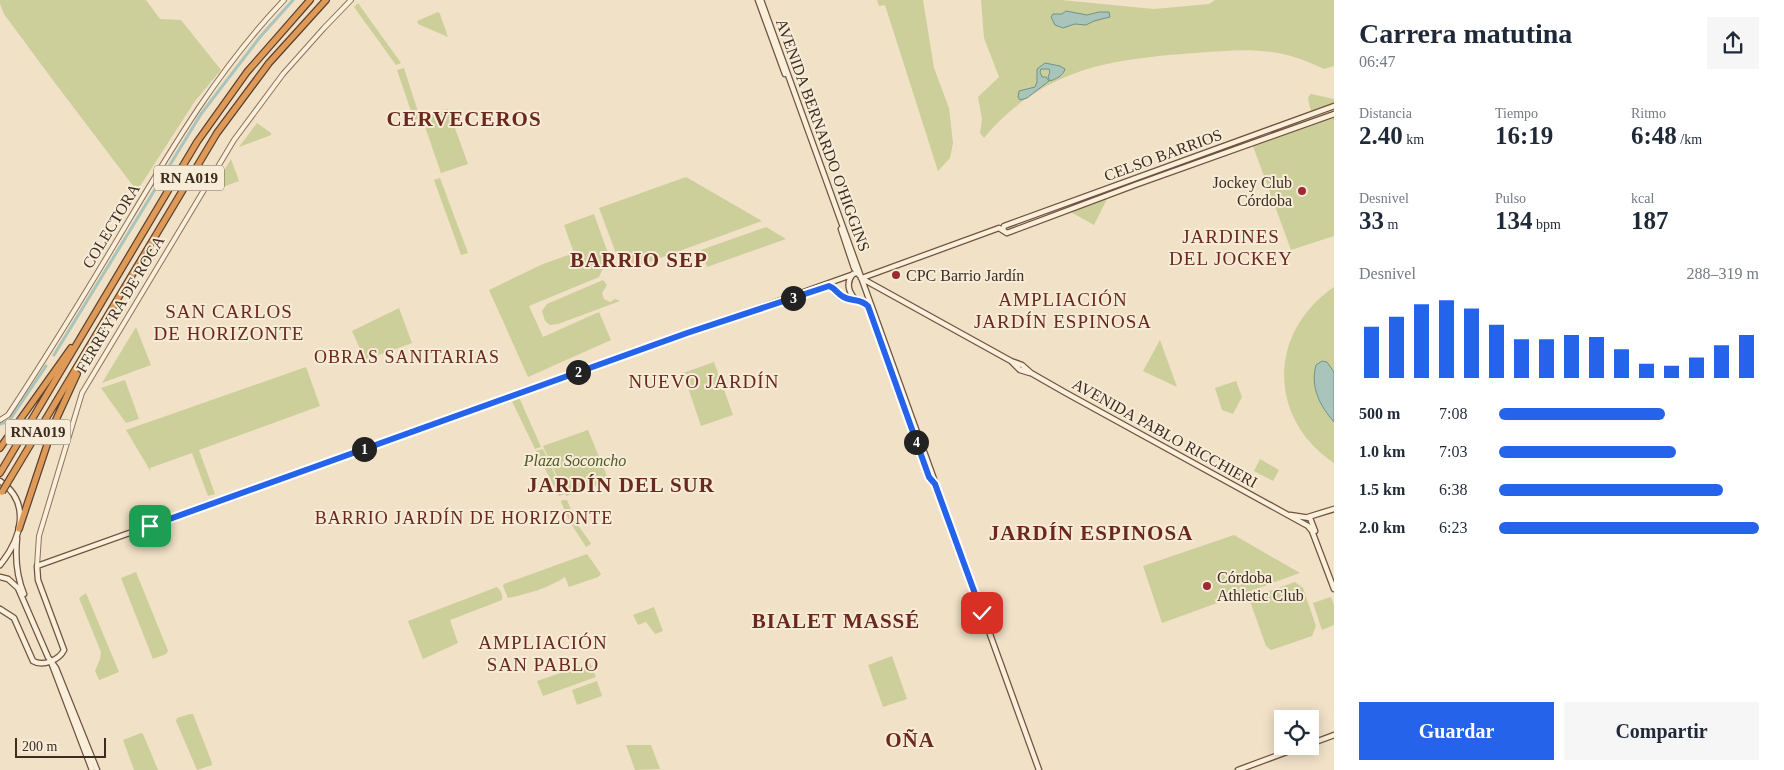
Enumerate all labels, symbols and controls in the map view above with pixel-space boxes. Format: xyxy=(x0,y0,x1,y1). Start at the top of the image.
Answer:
street label: AVENIDA BERNARDO O'HIGGINS xyxy=(773,16,873,254)
button: share xyxy=(1707,17,1759,69)
text: Carrera matutina xyxy=(1359,18,1572,49)
text: 06:47 xyxy=(1359,53,1395,70)
text: Distancia xyxy=(1359,106,1412,121)
text: Tiempo xyxy=(1495,106,1538,121)
text: Ritmo xyxy=(1631,106,1666,121)
district label: CERVECEROS xyxy=(386,107,542,131)
text: 2.40 xyxy=(1359,122,1403,149)
text: 16:19 xyxy=(1495,122,1553,149)
text: 6:48 xyxy=(1631,122,1677,149)
street label: CELSO BARRIOS xyxy=(1102,126,1224,184)
text: km xyxy=(1403,132,1424,147)
text: /km xyxy=(1677,132,1702,147)
road number: RN A019 xyxy=(154,166,224,190)
place label: Jockey Club Córdoba xyxy=(1212,174,1292,209)
street label: COLECTORA xyxy=(79,180,143,271)
marker: Jockey Club Córdoba xyxy=(1296,185,1308,197)
text: Desnivel xyxy=(1359,191,1409,206)
text: Pulso xyxy=(1495,191,1526,206)
text: kcal xyxy=(1631,191,1654,206)
text: 33 xyxy=(1359,207,1384,234)
text: 134 xyxy=(1495,207,1533,234)
text: 187 xyxy=(1631,207,1669,234)
text: m xyxy=(1384,217,1398,232)
text: bpm xyxy=(1533,217,1561,232)
district label: JARDINES DEL JOCKEY xyxy=(1169,226,1293,269)
street label: FERREYRA DE ROCA xyxy=(72,232,168,375)
district label: BARRIO SEP xyxy=(570,248,708,272)
text: Desnivel xyxy=(1359,265,1416,282)
text: 288–319 m xyxy=(1687,265,1759,282)
place label: CPC Barrio Jardín xyxy=(906,267,1024,284)
marker: CPC Barrio Jardín xyxy=(890,269,902,281)
pin: 3 xyxy=(780,286,806,310)
district label: AMPLIACIÓN JARDÍN ESPINOSA xyxy=(974,289,1152,332)
text: 3 xyxy=(790,291,797,306)
district label: SAN CARLOS DE HORIZONTE xyxy=(154,301,304,344)
district label: OBRAS SANITARIAS xyxy=(314,347,500,367)
pin: 2 xyxy=(566,360,590,384)
text: 2 xyxy=(575,365,582,380)
district label: NUEVO JARDÍN xyxy=(629,371,779,392)
street label: AVENIDA PABLO RICCHIERI xyxy=(1070,375,1260,491)
text: 500 m xyxy=(1359,405,1400,422)
text: 7:08 xyxy=(1439,405,1467,422)
road number: RNA019 xyxy=(5,420,70,444)
pin: 4 xyxy=(904,430,928,454)
text: 4 xyxy=(913,435,920,450)
pin: 1 xyxy=(352,436,376,462)
text: 1 xyxy=(361,442,368,457)
text: 1.0 km xyxy=(1359,443,1405,460)
text: 7:03 xyxy=(1439,443,1467,460)
park label: Plaza Soconcho xyxy=(523,452,626,469)
district label: JARDÍN DEL SUR xyxy=(527,473,715,497)
text: 1.5 km xyxy=(1359,481,1405,498)
text: 6:38 xyxy=(1439,481,1467,498)
pin xyxy=(129,505,171,547)
district label: BARRIO JARDÍN DE HORIZONTE xyxy=(315,507,613,528)
icon: arrive xyxy=(136,512,164,540)
text: 2.0 km xyxy=(1359,519,1405,536)
text: 6:23 xyxy=(1439,519,1467,536)
district label: JARDÍN ESPINOSA xyxy=(989,521,1193,545)
place label: Córdoba Athletic Club xyxy=(1217,569,1304,604)
marker: Córdoba Athletic Club xyxy=(1201,580,1213,592)
pin xyxy=(961,592,1003,634)
icon: check xyxy=(968,599,996,627)
district label: BIALET MASSÉ xyxy=(752,609,920,633)
district label: AMPLIACIÓN SAN PABLO xyxy=(478,632,608,675)
button: Guardar xyxy=(1359,702,1554,760)
button: Compartir xyxy=(1564,702,1759,760)
map controls xyxy=(1274,710,1319,755)
button: locate xyxy=(1274,710,1319,755)
district label: OÑA xyxy=(885,728,935,752)
scale bar xyxy=(15,735,106,758)
text: 200 m xyxy=(22,739,57,754)

